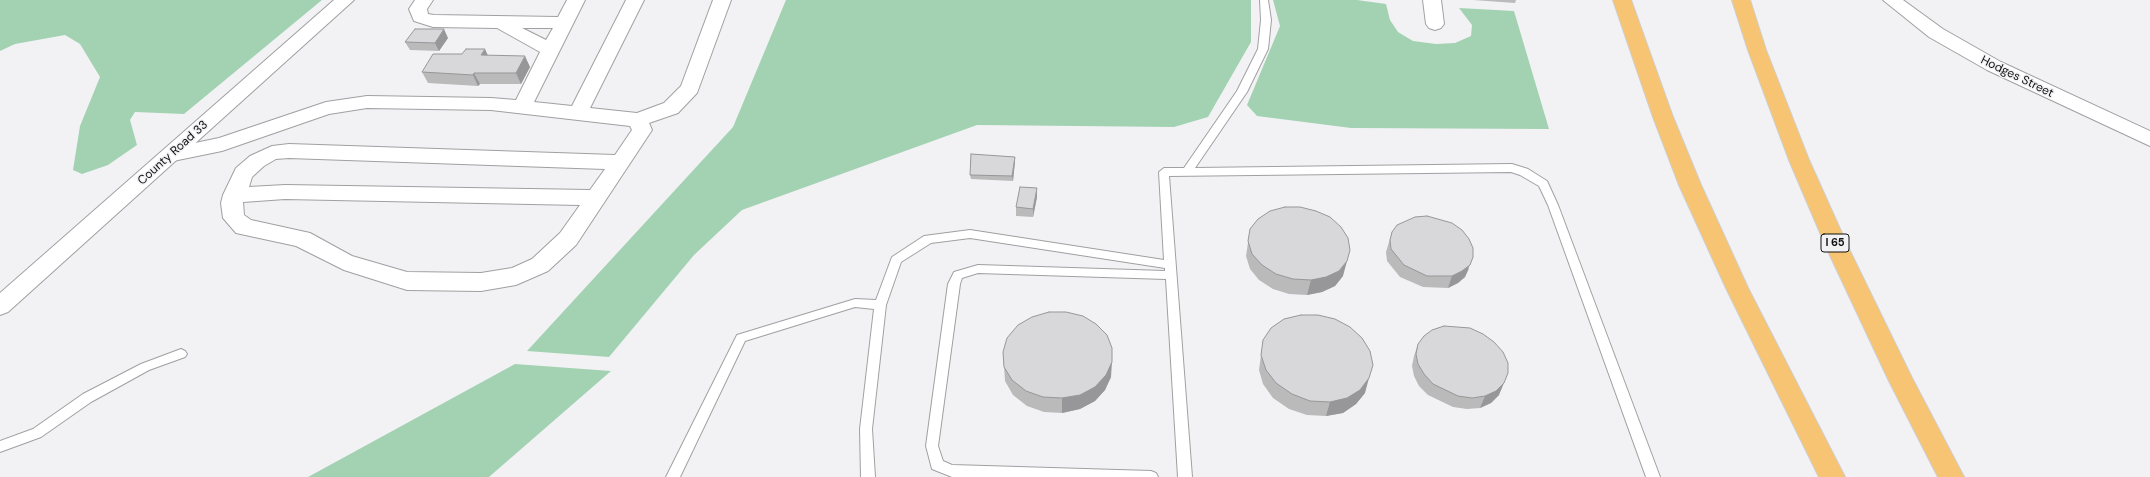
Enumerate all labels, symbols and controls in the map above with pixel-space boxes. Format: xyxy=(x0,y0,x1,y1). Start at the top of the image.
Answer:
street label: Hodges Street xyxy=(1978,53,2056,101)
street label: County Road 33 xyxy=(135,118,211,188)
road number: I 65 xyxy=(1821,234,1849,252)

